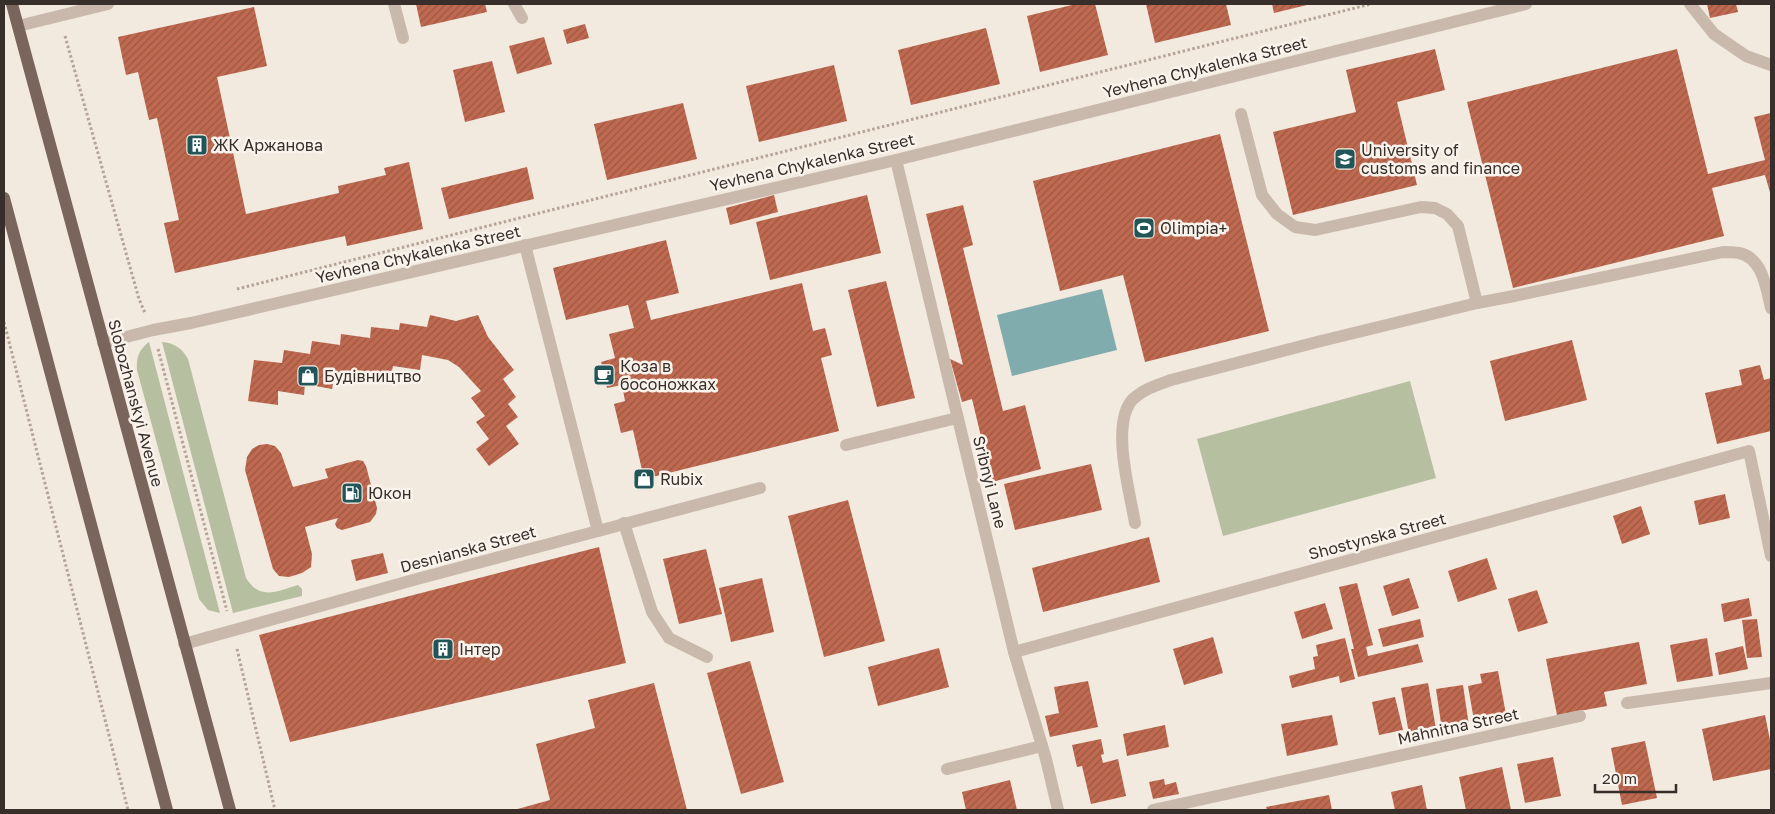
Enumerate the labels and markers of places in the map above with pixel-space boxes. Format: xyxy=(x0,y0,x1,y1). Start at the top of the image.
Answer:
building icon: ЖК Аржанова xyxy=(185,133,209,157)
place label: ЖК Аржанова xyxy=(213,135,323,155)
place label: University of customs and finance xyxy=(1361,140,1520,178)
school or university icon: University of customs and finance xyxy=(1333,147,1357,171)
sports icon: Olimpia+ xyxy=(1132,216,1156,240)
place label: Olimpia+ xyxy=(1160,218,1227,238)
place label: Коза в босоножках xyxy=(620,356,716,394)
cafe icon: Коза в босоножках xyxy=(592,363,616,387)
shop icon: Будівництво xyxy=(296,364,320,388)
place label: Будівництво xyxy=(324,366,421,386)
shop icon: Rubix xyxy=(632,467,656,491)
place label: Rubix xyxy=(660,469,703,489)
fuel station icon: Юкон xyxy=(340,481,364,505)
place label: Юкон xyxy=(368,483,411,503)
building icon: Інтер xyxy=(431,637,455,661)
place label: Інтер xyxy=(459,639,501,659)

